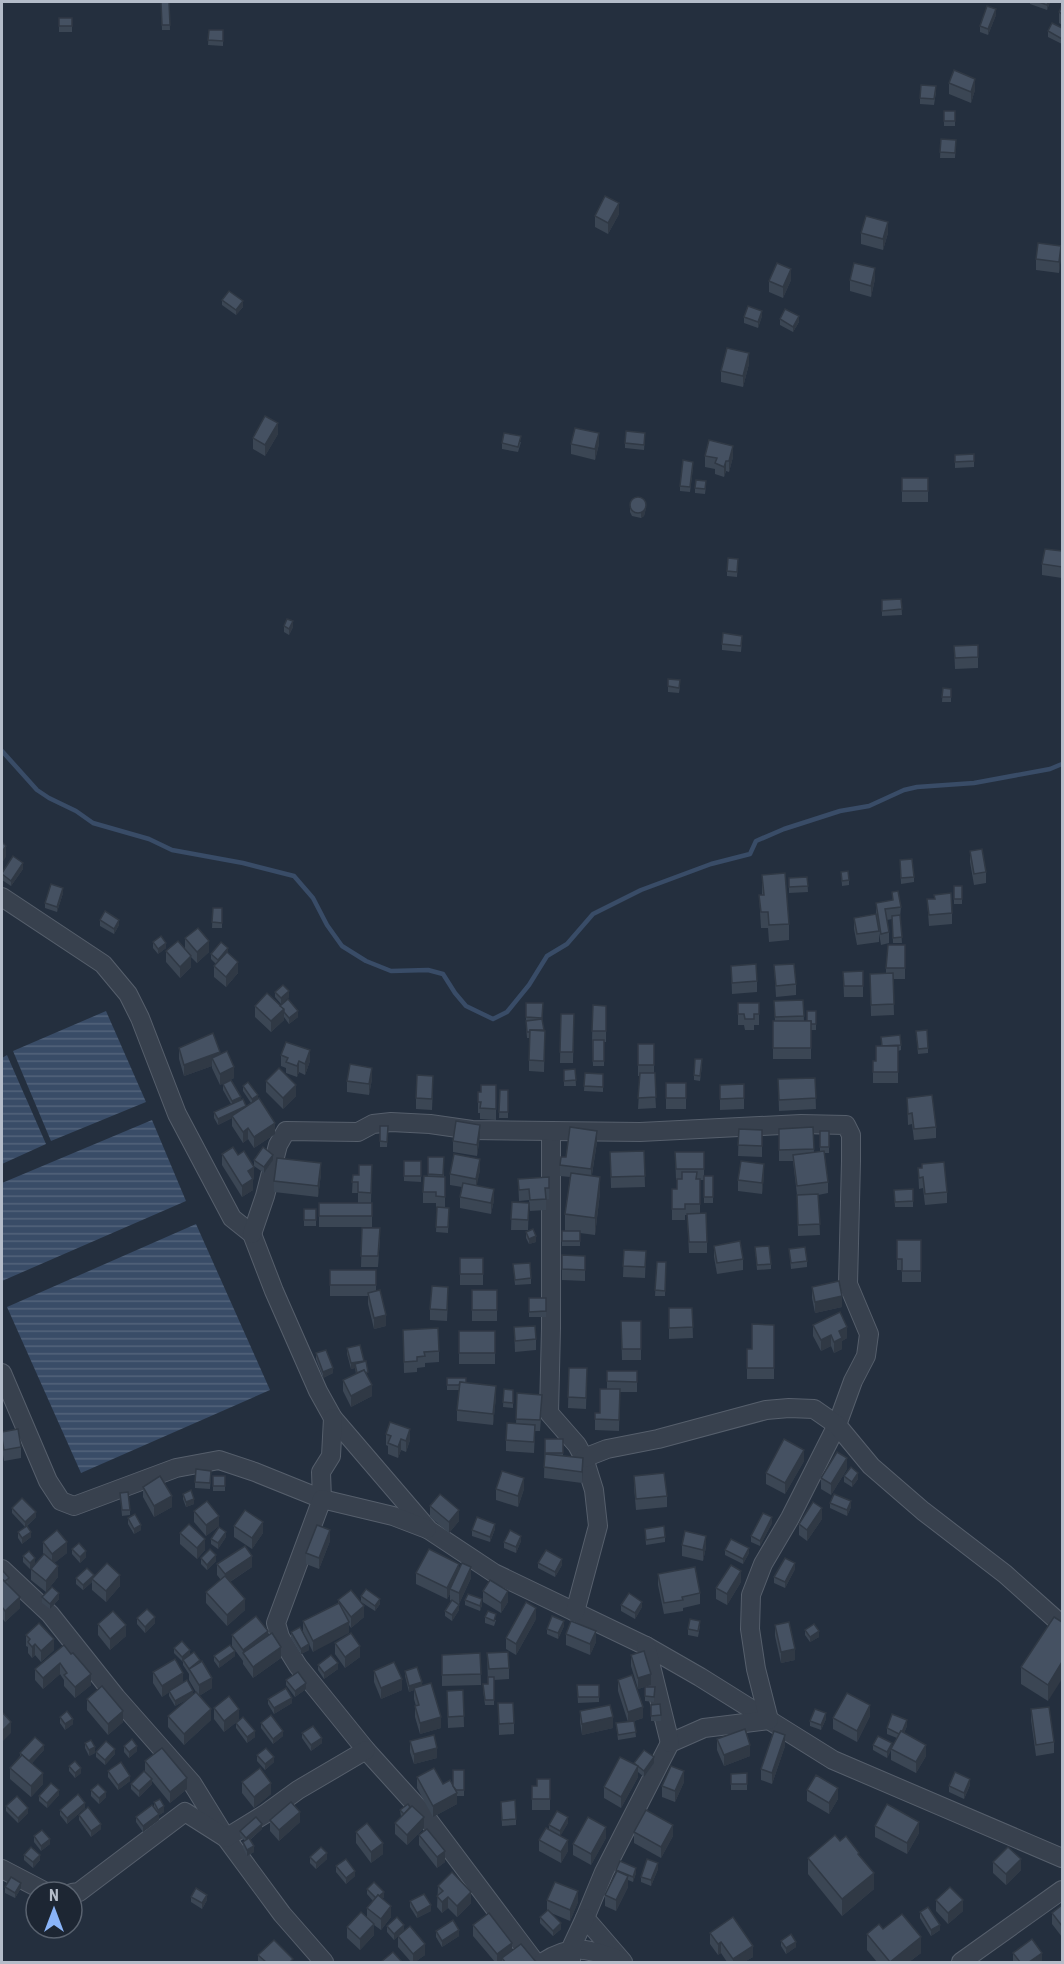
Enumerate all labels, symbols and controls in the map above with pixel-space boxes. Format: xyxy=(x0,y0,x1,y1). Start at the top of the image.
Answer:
north arrow xyxy=(24,1880,84,1940)
text: N xyxy=(49,1886,59,1905)

